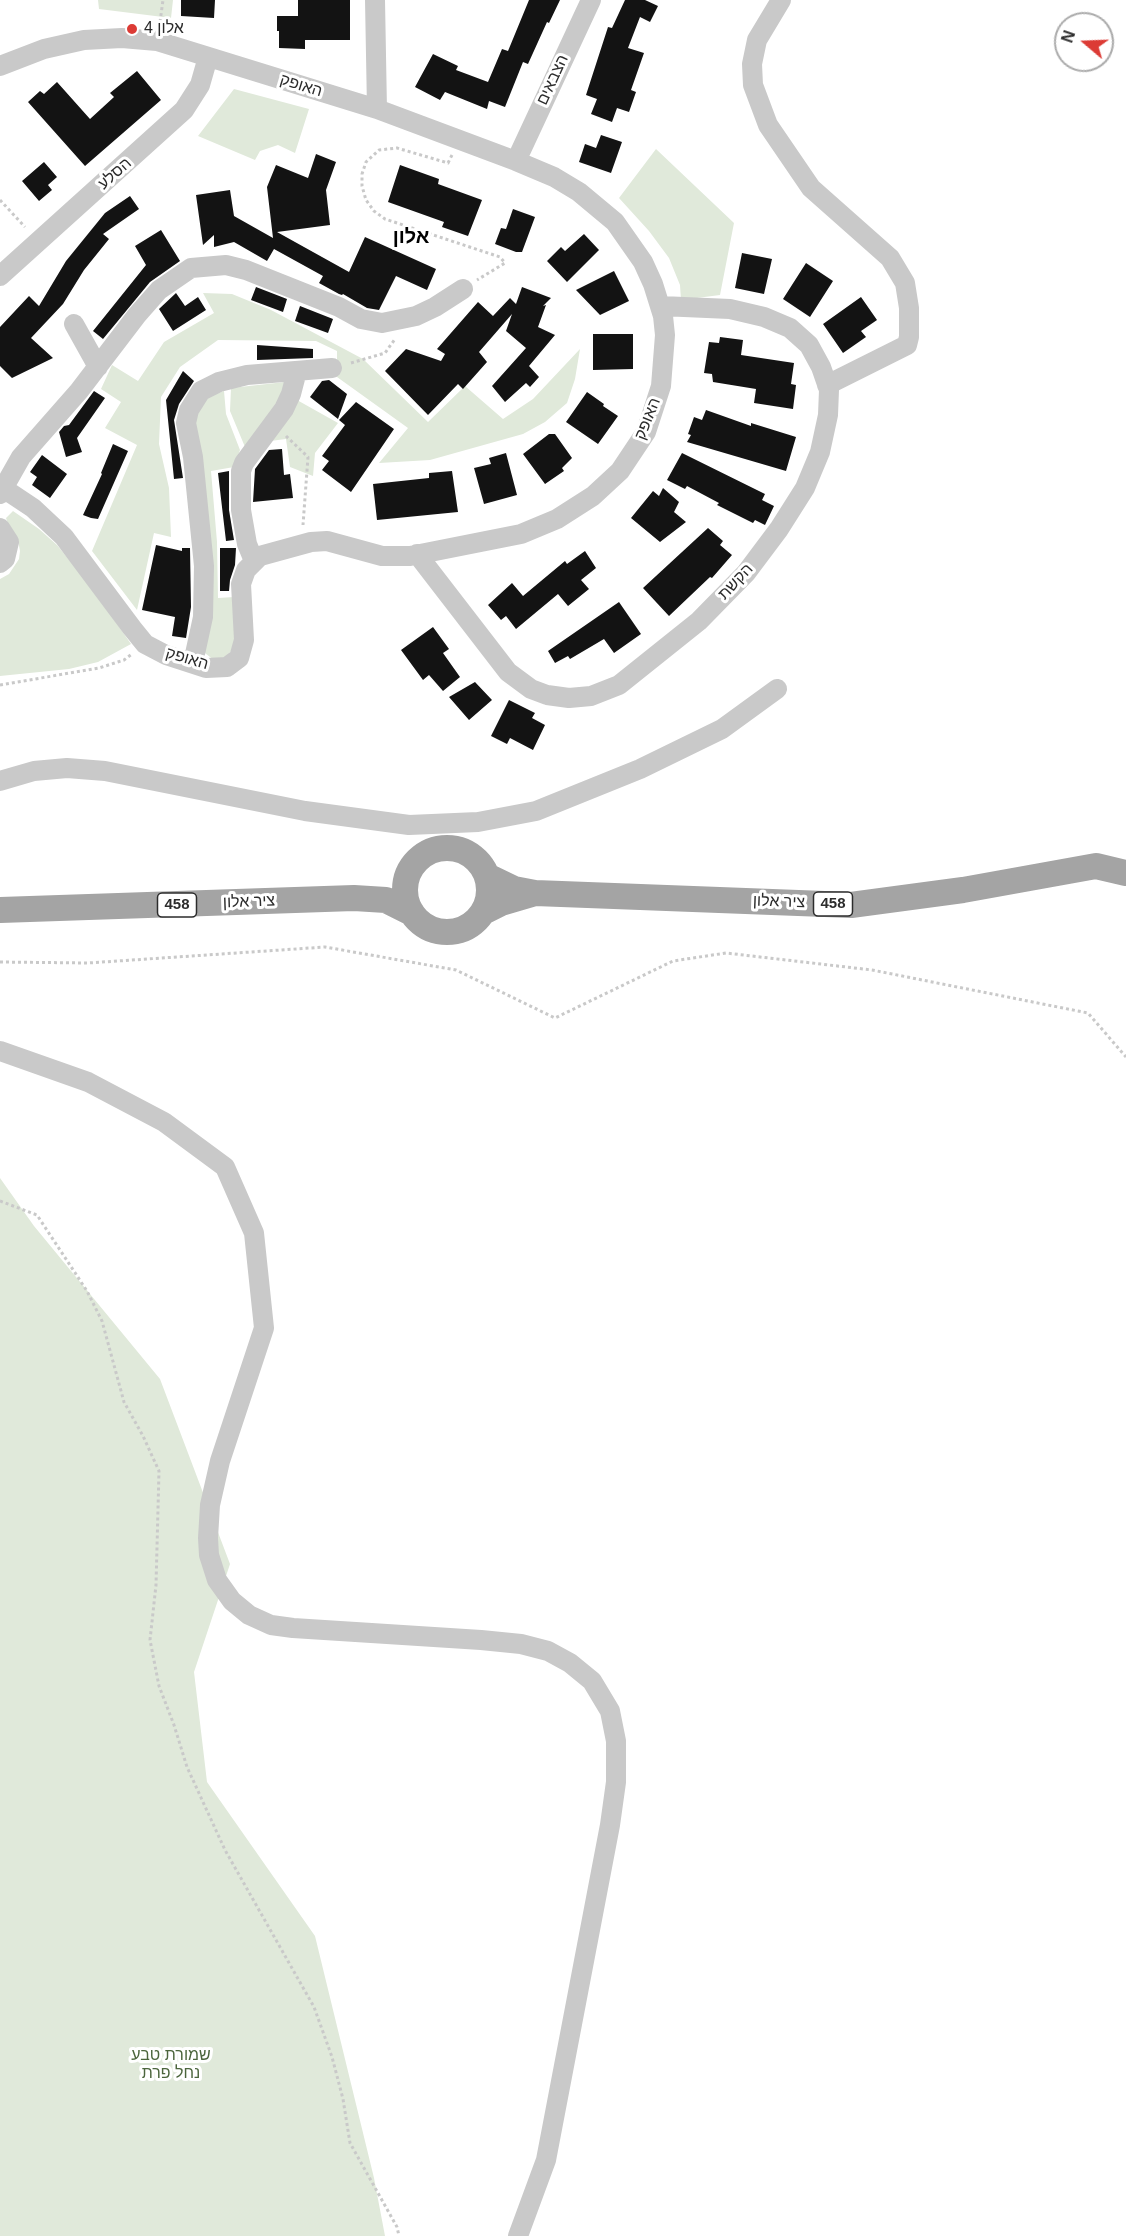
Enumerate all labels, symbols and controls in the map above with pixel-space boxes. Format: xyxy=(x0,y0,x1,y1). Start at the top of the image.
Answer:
north arrow xyxy=(1054,12,1114,72)
place label: אלון 4 xyxy=(144,19,184,39)
marker: אלון 4 xyxy=(125,22,139,36)
text: N xyxy=(1058,28,1078,45)
street label: הצבאים xyxy=(533,52,573,108)
street label: האופק xyxy=(277,70,325,102)
street label: הסלע xyxy=(94,154,136,194)
district label: אלון xyxy=(393,225,429,249)
street label: האופק xyxy=(631,395,665,443)
street label: הקשת xyxy=(715,560,757,604)
street label: האופק xyxy=(163,644,211,674)
street label: ציר אלון xyxy=(222,891,276,913)
street label: ציר אלון xyxy=(752,891,806,913)
road number: 458 xyxy=(814,892,852,916)
road number: 458 xyxy=(158,893,196,917)
park label: שמורת טבע נחל פרת xyxy=(131,2046,211,2084)

